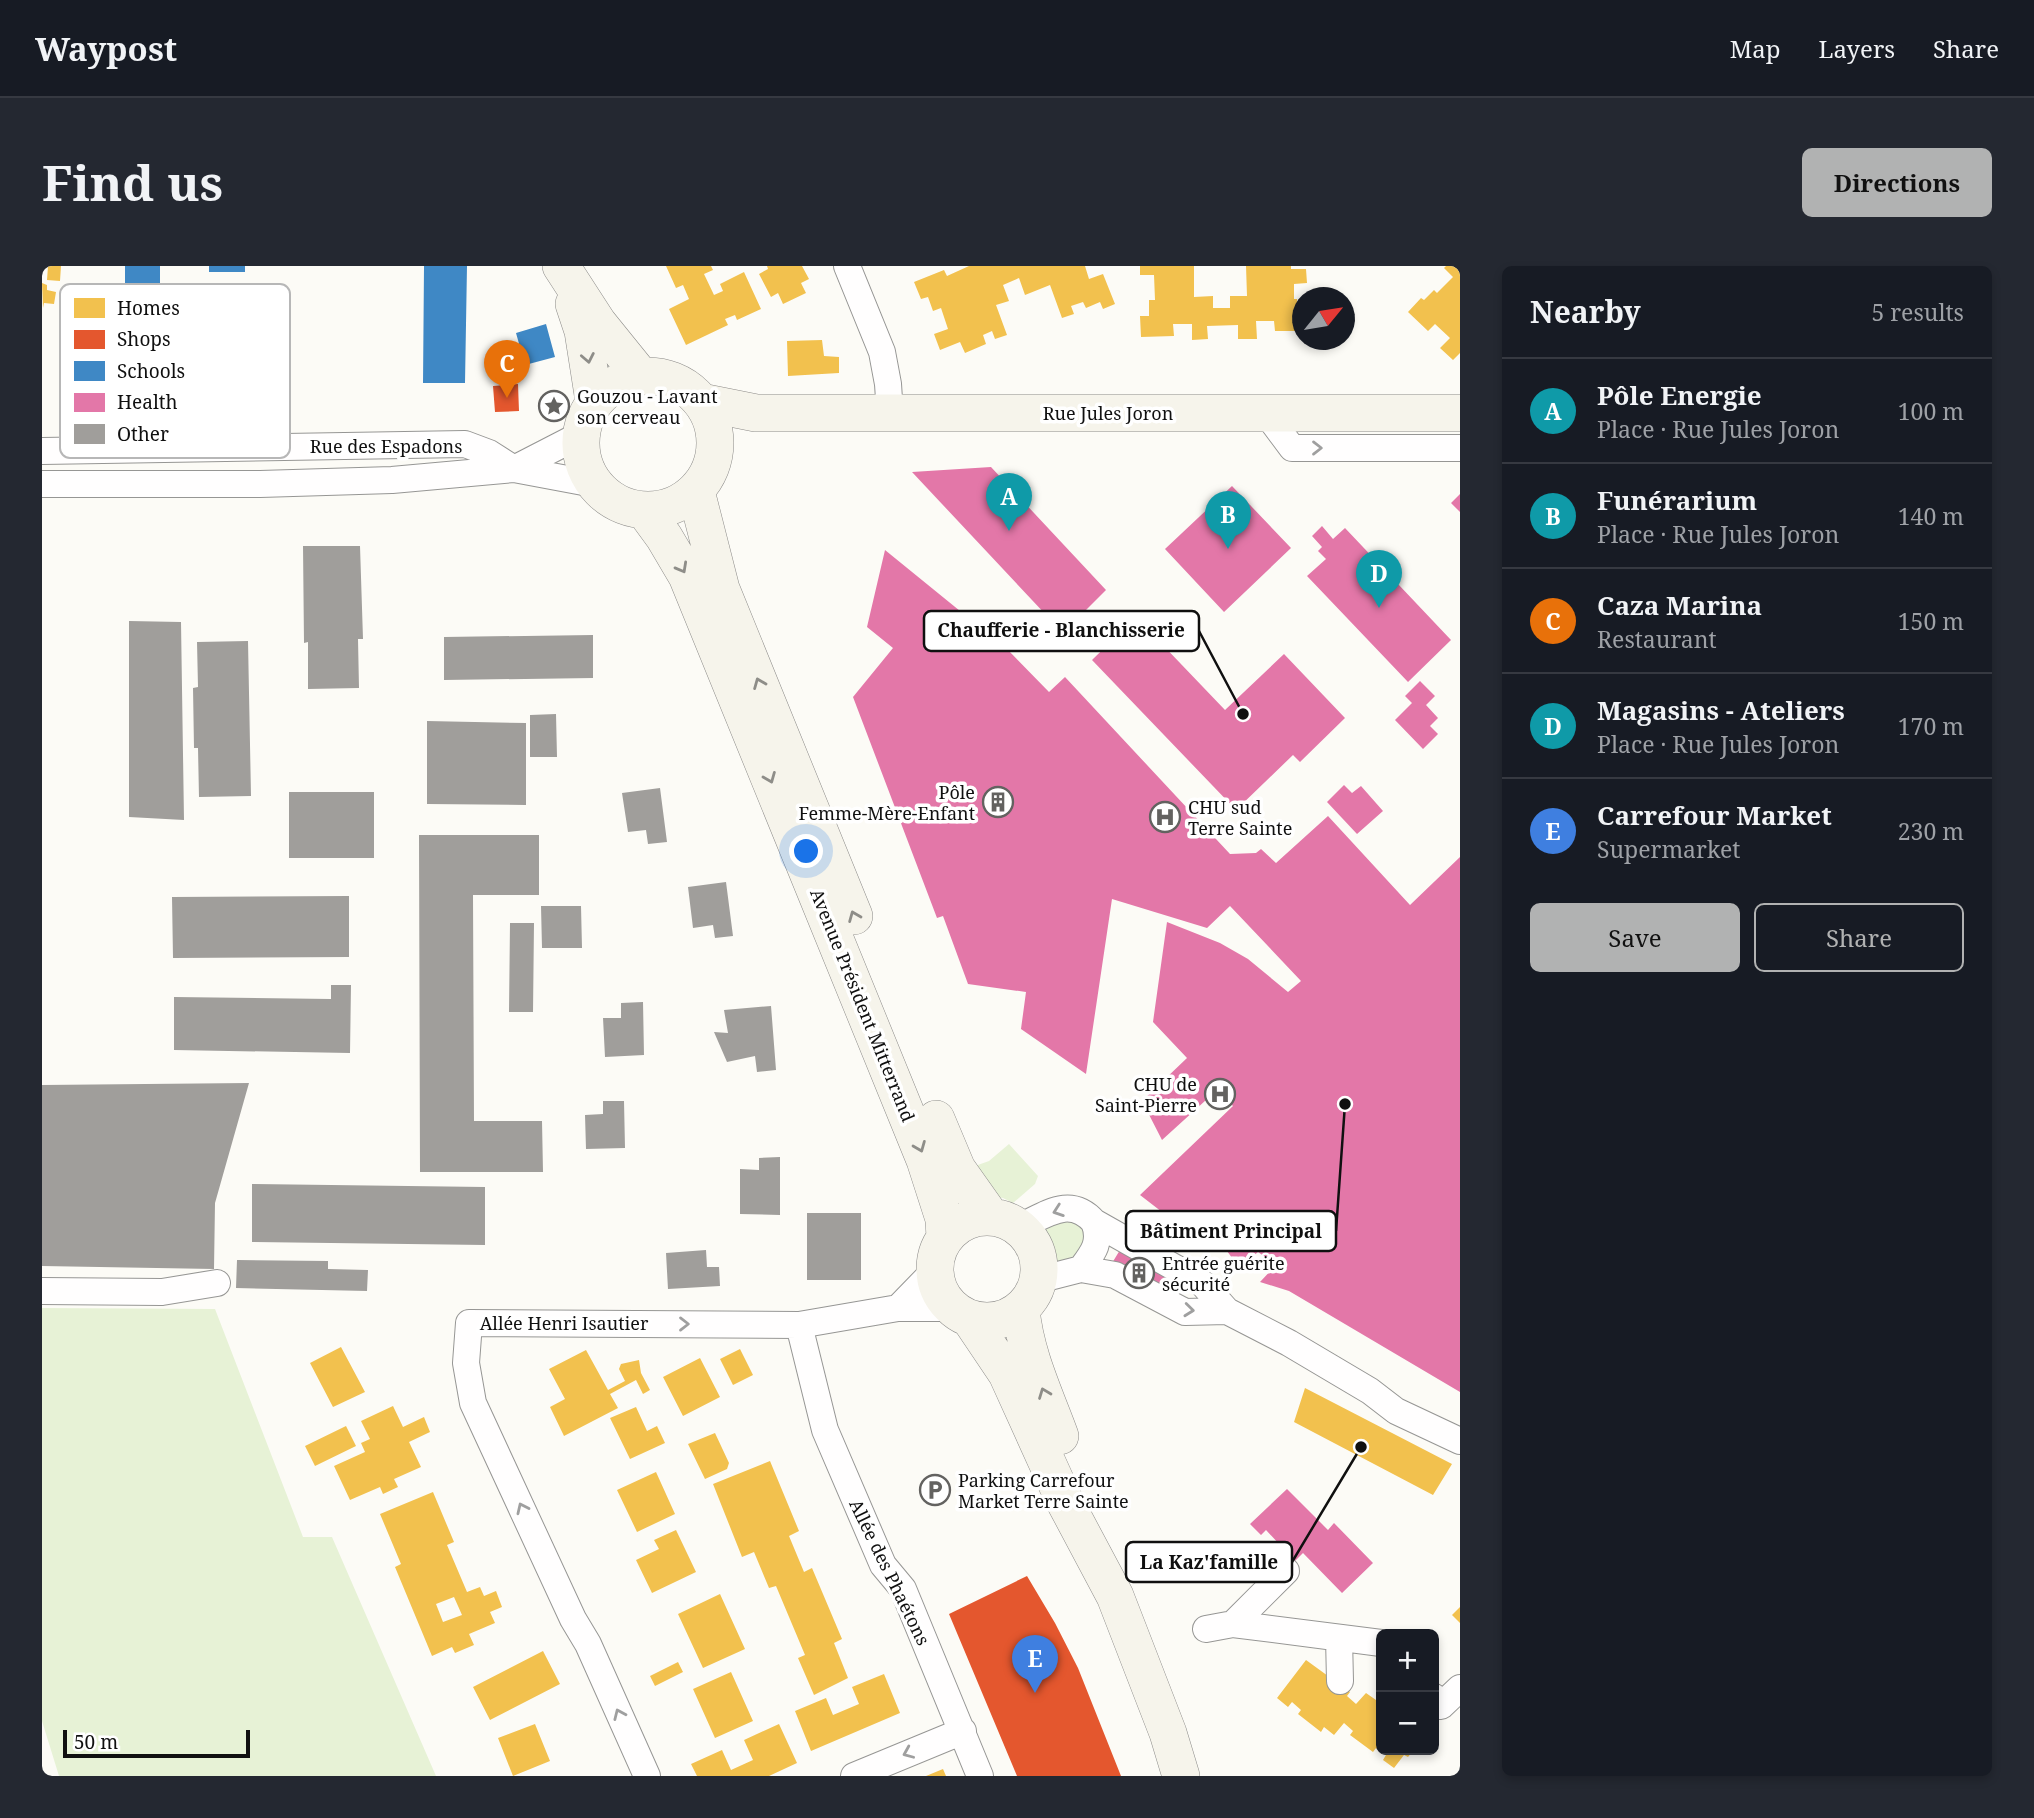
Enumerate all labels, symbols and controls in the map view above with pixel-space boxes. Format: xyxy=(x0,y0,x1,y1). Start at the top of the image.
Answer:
text: Waypost xyxy=(35,26,177,71)
text: Map xyxy=(1730,32,1781,65)
text: Layers xyxy=(1819,32,1895,65)
text: Share xyxy=(1933,32,1999,65)
button: Directions xyxy=(1802,148,1992,217)
text: Find us xyxy=(42,149,223,215)
legend xyxy=(60,284,290,458)
north arrow xyxy=(1292,287,1355,350)
text: Nearby xyxy=(1530,291,1641,332)
text: Homes xyxy=(117,295,180,321)
text: 5 results xyxy=(1871,296,1964,328)
text: Shops xyxy=(117,326,171,352)
pin: C xyxy=(484,340,530,398)
one-way arrow xyxy=(580,352,595,364)
text: Schools xyxy=(117,358,185,384)
text: Pôle Energie xyxy=(1597,377,1762,413)
place label: Gouzou - Lavant son cerveau xyxy=(577,384,717,429)
text: Health xyxy=(117,389,178,415)
place icon: Gouzou - Lavant son cerveau xyxy=(537,389,571,423)
text: A xyxy=(1544,395,1562,427)
text: 100 m xyxy=(1898,395,1964,427)
street label: Rue Jules Joron xyxy=(1043,401,1174,425)
text: Place · Rue Jules Joron xyxy=(1597,413,1839,445)
text: Other xyxy=(117,421,169,447)
street label: Rue des Espadons xyxy=(310,434,462,458)
one-way arrow xyxy=(1312,440,1322,456)
pin: A xyxy=(986,473,1032,531)
text: Funérarium xyxy=(1597,482,1757,518)
pin: B xyxy=(1205,491,1251,549)
text: B xyxy=(1545,500,1561,532)
text: 140 m xyxy=(1898,500,1964,532)
text: Place · Rue Jules Joron xyxy=(1597,518,1839,550)
pin: D xyxy=(1356,550,1402,608)
one-way arrow xyxy=(674,561,687,573)
text: Caza Marina xyxy=(1597,587,1762,623)
text: C xyxy=(1545,605,1561,637)
text: 150 m xyxy=(1898,605,1964,637)
callout: Chaufferie - Blanchisserie xyxy=(924,611,1199,651)
text: Chaufferie - Blanchisserie xyxy=(937,617,1185,643)
text: Restaurant xyxy=(1597,623,1717,655)
one-way arrow xyxy=(754,678,768,690)
text: Magasins - Ateliers xyxy=(1597,692,1845,728)
text: D xyxy=(1544,710,1562,742)
text: 170 m xyxy=(1898,710,1964,742)
text: Place · Rue Jules Joron xyxy=(1597,728,1839,760)
one-way arrow xyxy=(761,771,775,783)
place label: Pôle Femme-Mère-Enfant xyxy=(798,780,975,825)
building icon: Pôle Femme-Mère-Enfant xyxy=(981,785,1015,819)
place label: CHU sud Terre Sainte xyxy=(1188,795,1292,840)
text: Carrefour Market xyxy=(1597,797,1832,833)
hospital icon: CHU sud Terre Sainte xyxy=(1148,800,1182,834)
text: E xyxy=(1545,815,1561,847)
text: 230 m xyxy=(1898,815,1964,847)
text: Supermarket xyxy=(1597,833,1740,865)
your location xyxy=(789,834,823,868)
street label: Avenue Président Mitterrand xyxy=(805,885,921,1125)
button: Save xyxy=(1530,903,1740,972)
button: Share xyxy=(1754,903,1964,972)
one-way arrow xyxy=(849,911,863,923)
place label: CHU de Saint-Pierre xyxy=(1095,1072,1197,1117)
hospital icon: CHU de Saint-Pierre xyxy=(1203,1077,1237,1111)
one-way arrow xyxy=(912,1141,926,1153)
one-way arrow xyxy=(1052,1203,1064,1217)
callout: Bâtiment Principal xyxy=(1126,1211,1336,1251)
text: Bâtiment Principal xyxy=(1140,1218,1322,1244)
place label: Entrée guérite sécurité xyxy=(1162,1251,1285,1296)
building icon: Entrée guérite sécurité xyxy=(1122,1256,1156,1290)
one-way arrow xyxy=(1183,1303,1195,1318)
street label: Allée Henri Isautier xyxy=(480,1311,649,1335)
one-way arrow xyxy=(679,1317,690,1332)
one-way arrow xyxy=(1038,1388,1052,1400)
place label: Parking Carrefour Market Terre Sainte xyxy=(958,1468,1129,1513)
parking icon: Parking Carrefour Market Terre Sainte xyxy=(918,1473,952,1507)
street label: Allée des Phaétons xyxy=(844,1495,936,1649)
one-way arrow xyxy=(516,1503,530,1515)
callout: La Kaz'famille xyxy=(1126,1542,1292,1582)
text: La Kaz'famille xyxy=(1140,1549,1278,1575)
map controls xyxy=(1376,1629,1439,1755)
button: + xyxy=(1376,1629,1439,1692)
pin: E xyxy=(1012,1635,1058,1693)
button: − xyxy=(1376,1692,1439,1755)
one-way arrow xyxy=(613,1709,627,1721)
scale bar xyxy=(63,1727,250,1759)
text: 50 m xyxy=(74,1729,118,1755)
one-way arrow xyxy=(903,1745,915,1759)

